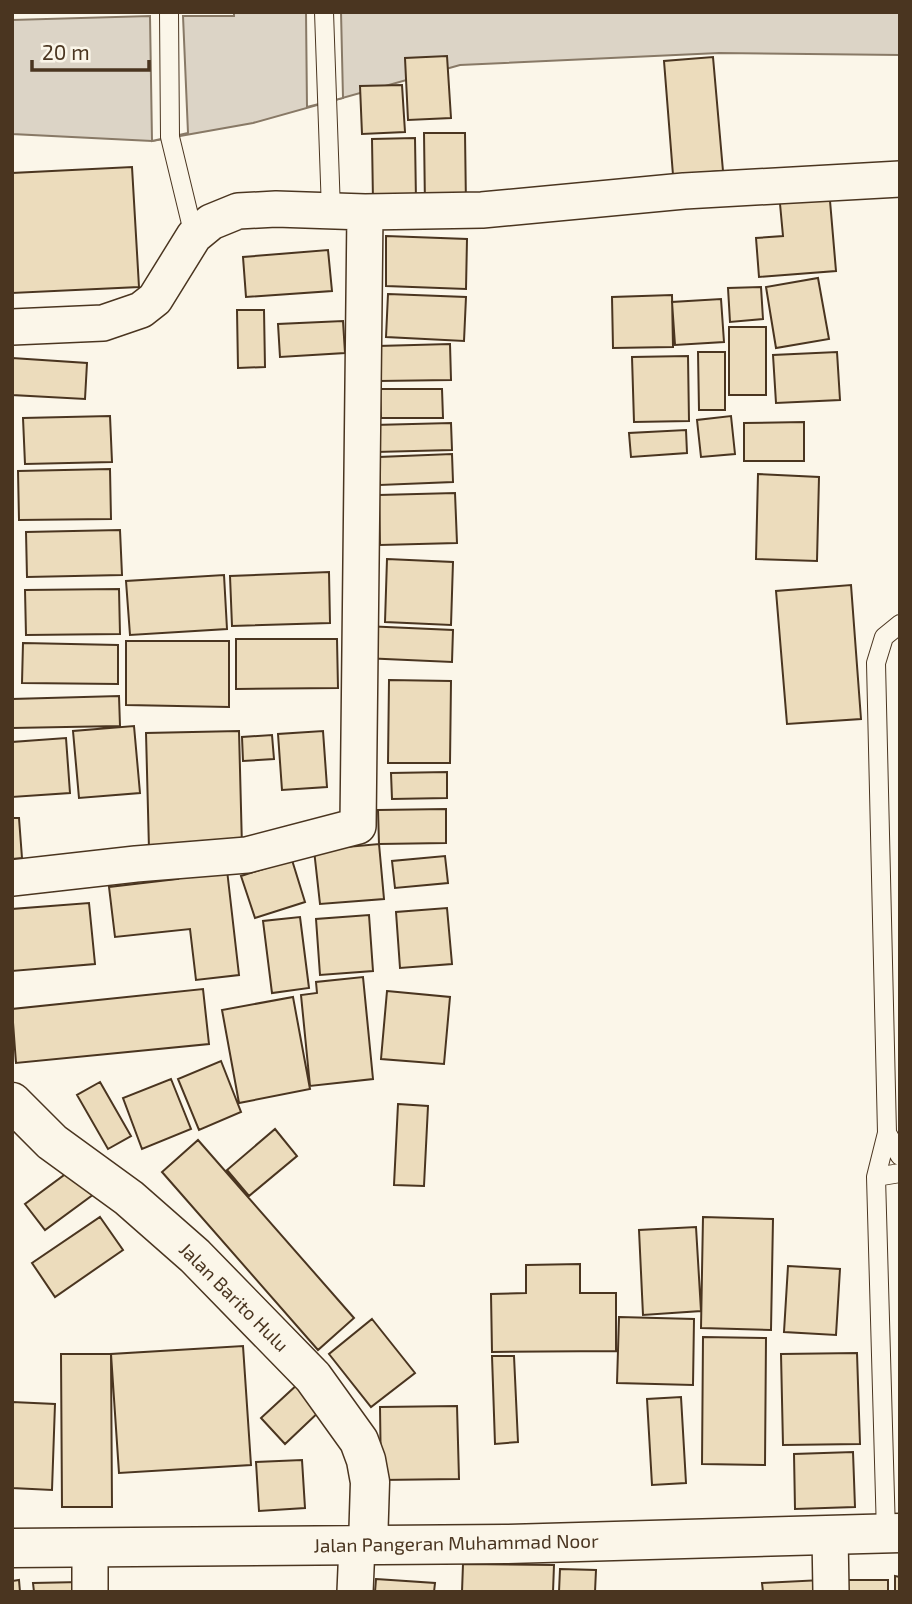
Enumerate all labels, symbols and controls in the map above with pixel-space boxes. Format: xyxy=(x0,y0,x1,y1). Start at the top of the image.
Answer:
scale bar xyxy=(32,28,149,72)
text: 20 m xyxy=(42,39,90,64)
street label: Jalan Barito Hulu xyxy=(175,1237,294,1356)
street label: Jalan Pangeran Muhammad Noor xyxy=(313,1529,599,1556)

